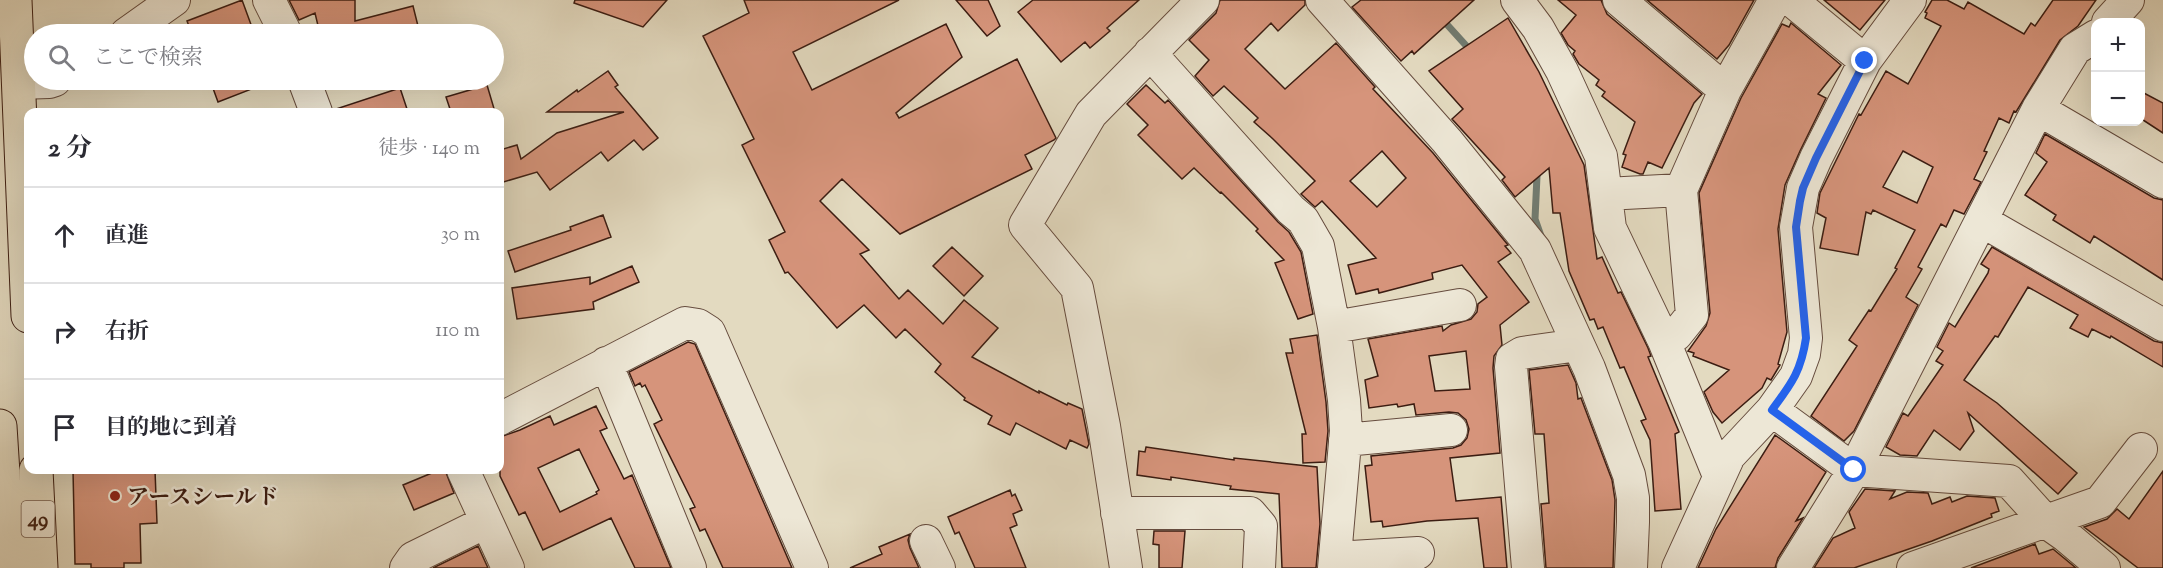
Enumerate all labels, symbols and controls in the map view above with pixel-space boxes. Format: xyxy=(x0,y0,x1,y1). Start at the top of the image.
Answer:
map controls xyxy=(2091,18,2145,126)
button: + xyxy=(2091,18,2145,72)
search box xyxy=(24,24,504,90)
icon: search xyxy=(45,41,78,74)
text: ここで検索 xyxy=(93,43,203,75)
route end xyxy=(1851,47,1877,73)
button: − xyxy=(2091,72,2145,126)
text: 2 分 xyxy=(48,131,92,168)
text: 徒歩 · 140 m xyxy=(378,135,480,164)
icon: ahead xyxy=(48,219,81,252)
text: 直進 xyxy=(105,221,149,253)
text: 30 m xyxy=(441,221,480,250)
icon: right xyxy=(48,315,81,348)
text: 右折 xyxy=(105,317,149,349)
text: 110 m xyxy=(435,317,480,346)
icon: arrive xyxy=(48,411,81,444)
text: 目的地に到着 xyxy=(105,413,237,445)
route start xyxy=(1840,456,1866,482)
place label: アースシールド xyxy=(127,483,279,515)
marker: アースシールド xyxy=(108,489,122,503)
road number: 49 xyxy=(22,501,54,537)

